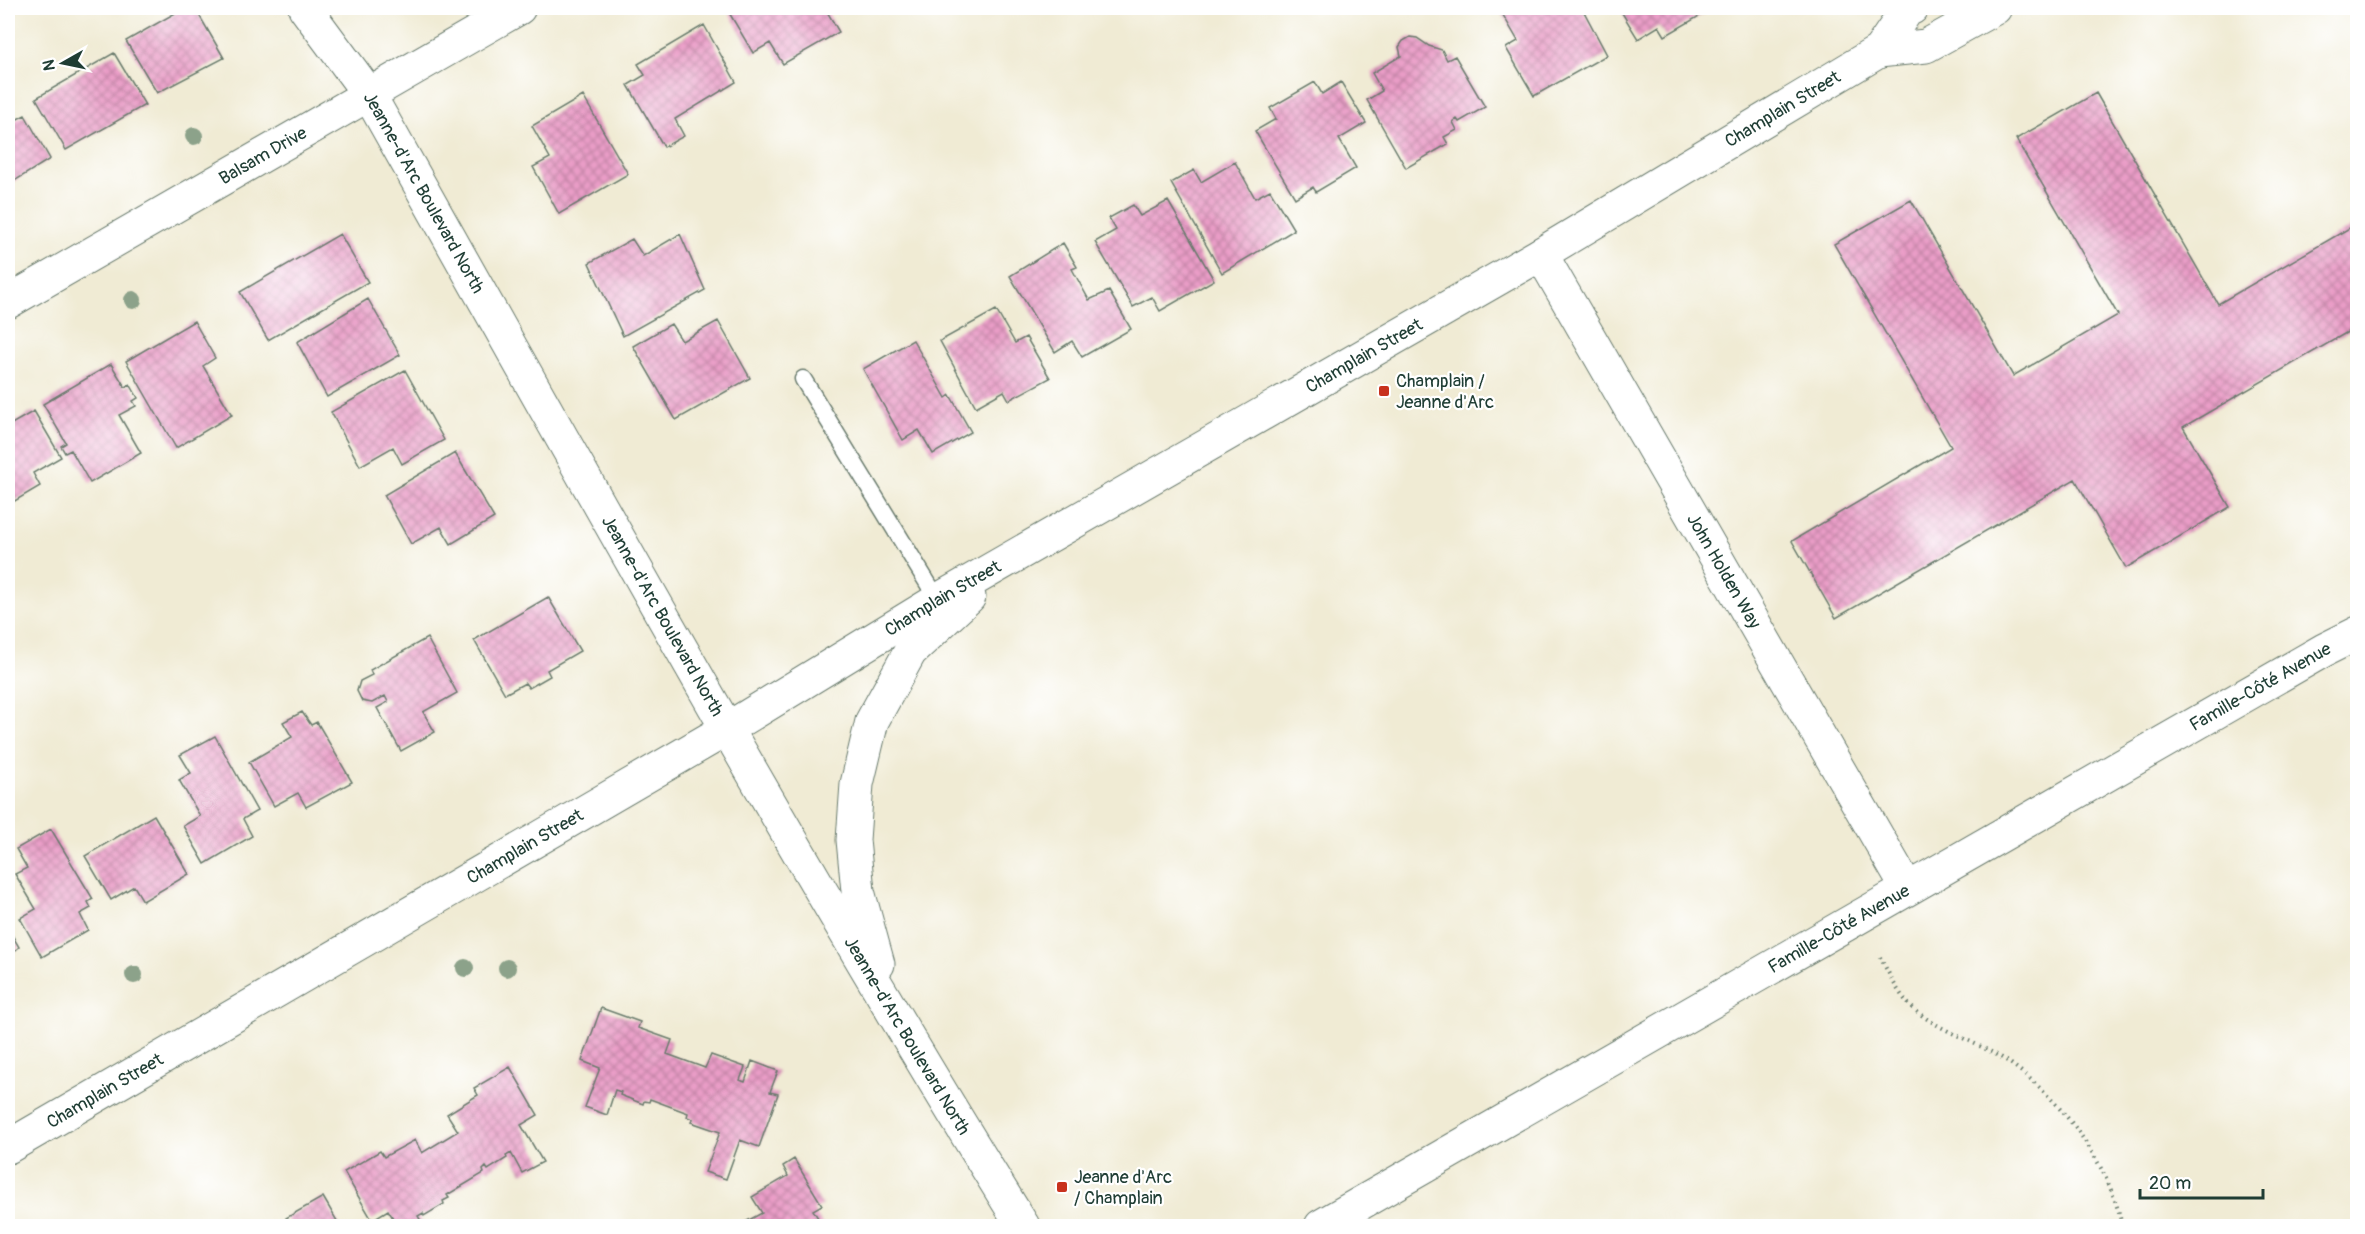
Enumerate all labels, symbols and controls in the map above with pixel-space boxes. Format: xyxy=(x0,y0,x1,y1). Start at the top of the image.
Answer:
north arrow xyxy=(33,33,93,93)
text: N xyxy=(38,58,60,72)
street label: Champlain Street xyxy=(1720,65,1845,153)
street label: Jeanne-d'Arc Boulevard North xyxy=(358,88,490,297)
street label: Balsam Drive xyxy=(215,121,311,190)
street label: Champlain Street xyxy=(1301,313,1427,398)
place label: Champlain / Jeanne d'Arc xyxy=(1396,370,1494,414)
marker: Champlain / Jeanne d'Arc xyxy=(1377,384,1391,398)
street label: John Holden Way xyxy=(1682,509,1766,633)
street label: Jeanne-d'Arc Boulevard North xyxy=(596,511,729,720)
street label: Champlain Street xyxy=(880,555,1006,641)
street label: Famille-Côté Avenue xyxy=(2185,637,2335,736)
street label: Champlain Street xyxy=(463,803,588,889)
street label: Famille-Côté Avenue xyxy=(1764,879,1914,978)
street label: Jeanne-d'Arc Boulevard North xyxy=(839,932,976,1139)
street label: Champlain Street xyxy=(42,1047,168,1134)
scale bar xyxy=(2140,1162,2263,1200)
place label: Jeanne d'Arc / Champlain xyxy=(1074,1166,1172,1210)
text: 20 m xyxy=(2149,1172,2191,1195)
marker: Jeanne d'Arc / Champlain xyxy=(1055,1180,1069,1194)

